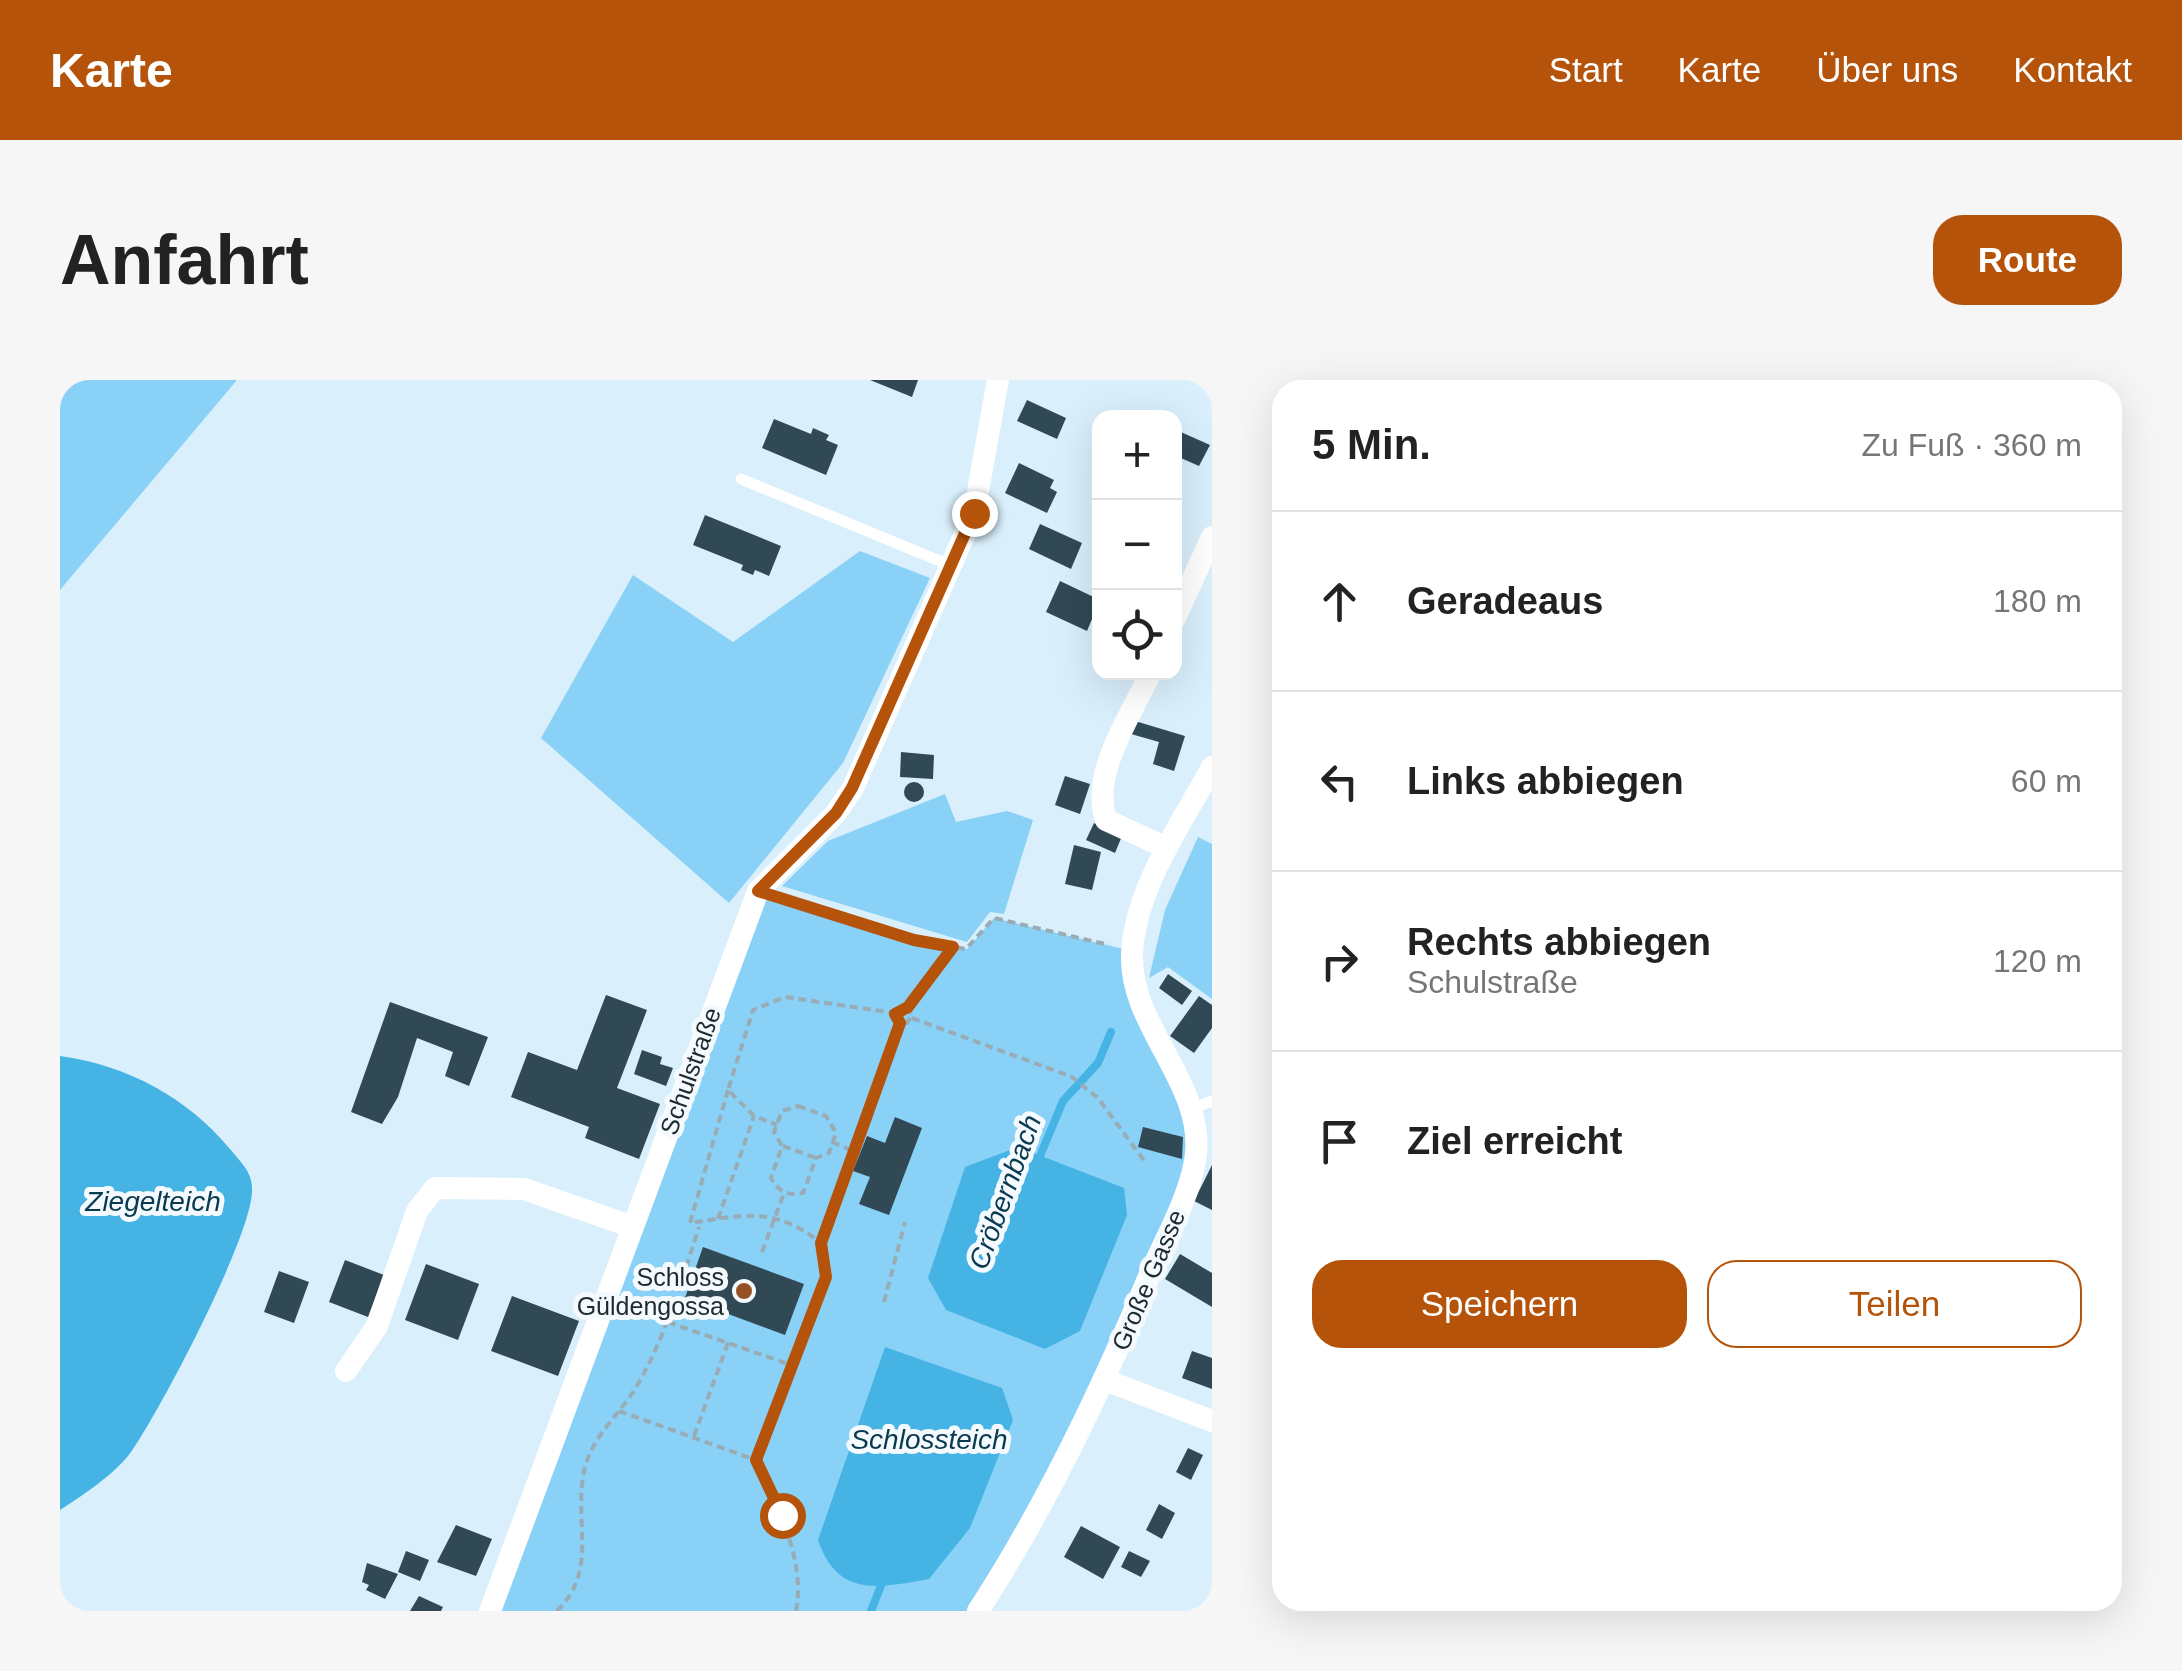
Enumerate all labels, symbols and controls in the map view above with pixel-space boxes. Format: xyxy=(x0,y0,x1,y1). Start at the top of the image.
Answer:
text: Karte xyxy=(50,44,173,97)
text: Start xyxy=(1549,50,1623,89)
text: Karte xyxy=(1678,50,1761,89)
text: Über uns xyxy=(1816,50,1958,89)
text: Kontakt xyxy=(2013,50,2132,89)
button: Route xyxy=(1933,215,2122,305)
text: Anfahrt xyxy=(60,221,309,299)
map controls xyxy=(1092,410,1182,680)
button: + xyxy=(1092,410,1182,500)
text: 5 Min. xyxy=(1312,421,1431,468)
text: Zu Fuß · 360 m xyxy=(1862,427,2082,463)
route end xyxy=(952,491,998,537)
button: − xyxy=(1092,500,1182,590)
icon: ahead xyxy=(1312,574,1367,629)
text: Geradeaus xyxy=(1407,580,1603,622)
text: 180 m xyxy=(1993,583,2082,619)
button: locate xyxy=(1092,590,1182,680)
icon: left xyxy=(1312,754,1367,809)
text: Links abbiegen xyxy=(1407,760,1684,802)
text: 60 m xyxy=(2011,763,2082,799)
text: Rechts abbiegen xyxy=(1407,921,1711,963)
icon: right xyxy=(1312,934,1367,989)
text: 120 m xyxy=(1993,943,2082,979)
text: Schulstraße xyxy=(1407,964,1578,1000)
street label: Schulstraße xyxy=(654,1004,726,1138)
water label: Cröbernbach xyxy=(963,1111,1047,1273)
icon: arrive xyxy=(1312,1114,1367,1169)
text: Ziel erreicht xyxy=(1407,1120,1622,1162)
water label: Ziegelteich xyxy=(84,1186,221,1217)
street label: Große Gasse xyxy=(1106,1205,1190,1355)
button: Speichern xyxy=(1312,1260,1687,1348)
button: Teilen xyxy=(1707,1260,2082,1348)
place label: Schloss Güldengossa xyxy=(577,1263,724,1320)
marker: Schloss Güldengossa xyxy=(733,1280,755,1302)
water label: Schlossteich xyxy=(850,1424,1008,1455)
route start xyxy=(760,1493,806,1539)

